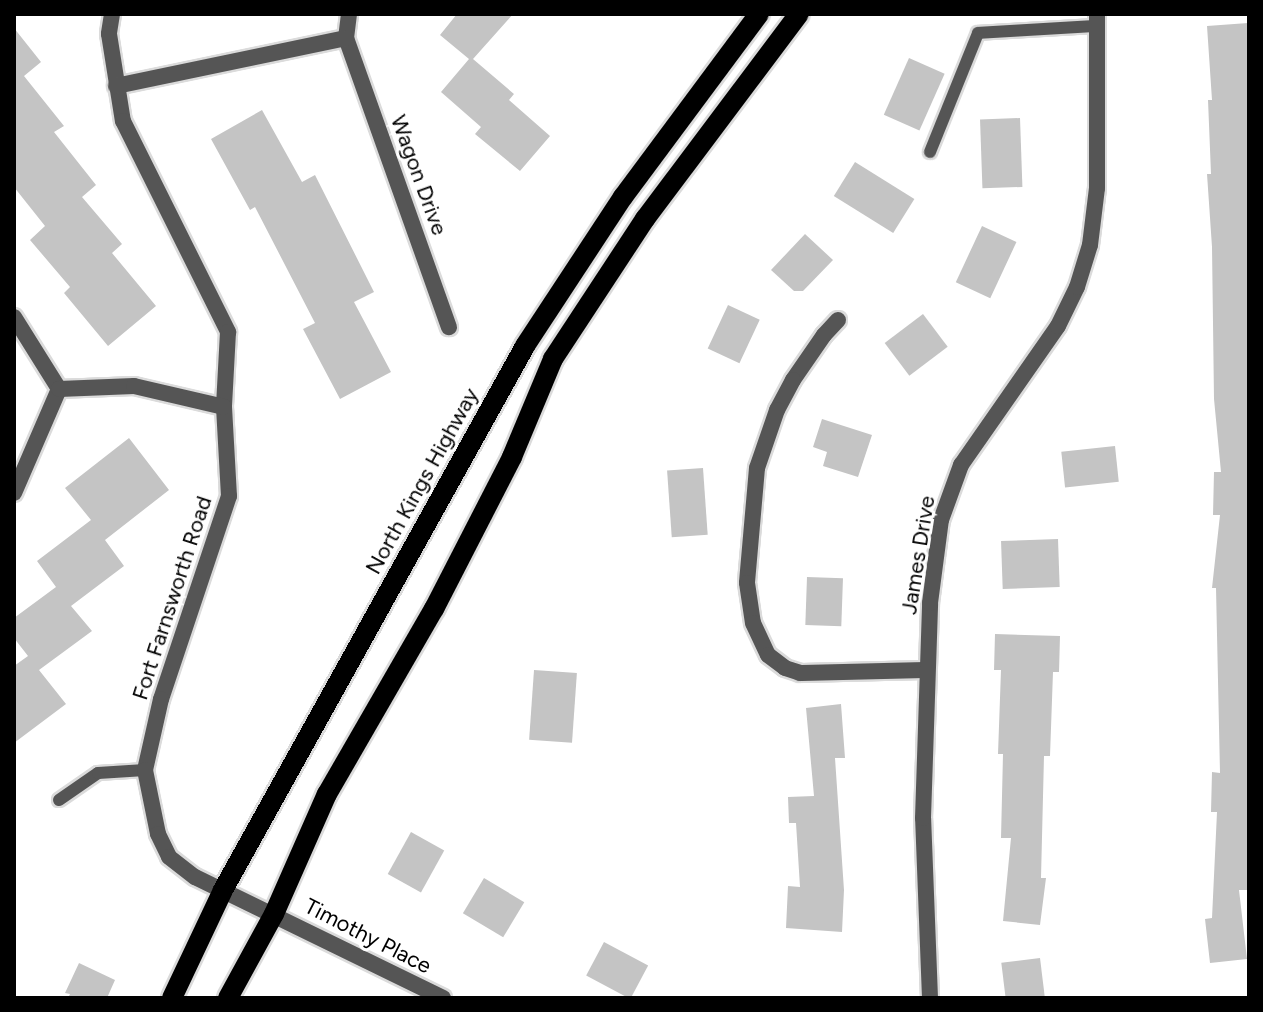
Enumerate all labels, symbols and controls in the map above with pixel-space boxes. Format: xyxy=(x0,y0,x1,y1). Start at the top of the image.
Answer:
street label: Wagon Drive xyxy=(385,111,453,239)
street label: North Kings Highway xyxy=(360,383,484,579)
street label: Fort Farnsworth Road xyxy=(127,493,217,703)
street label: James Drive xyxy=(896,494,940,616)
street label: Timothy Place xyxy=(300,893,436,979)

